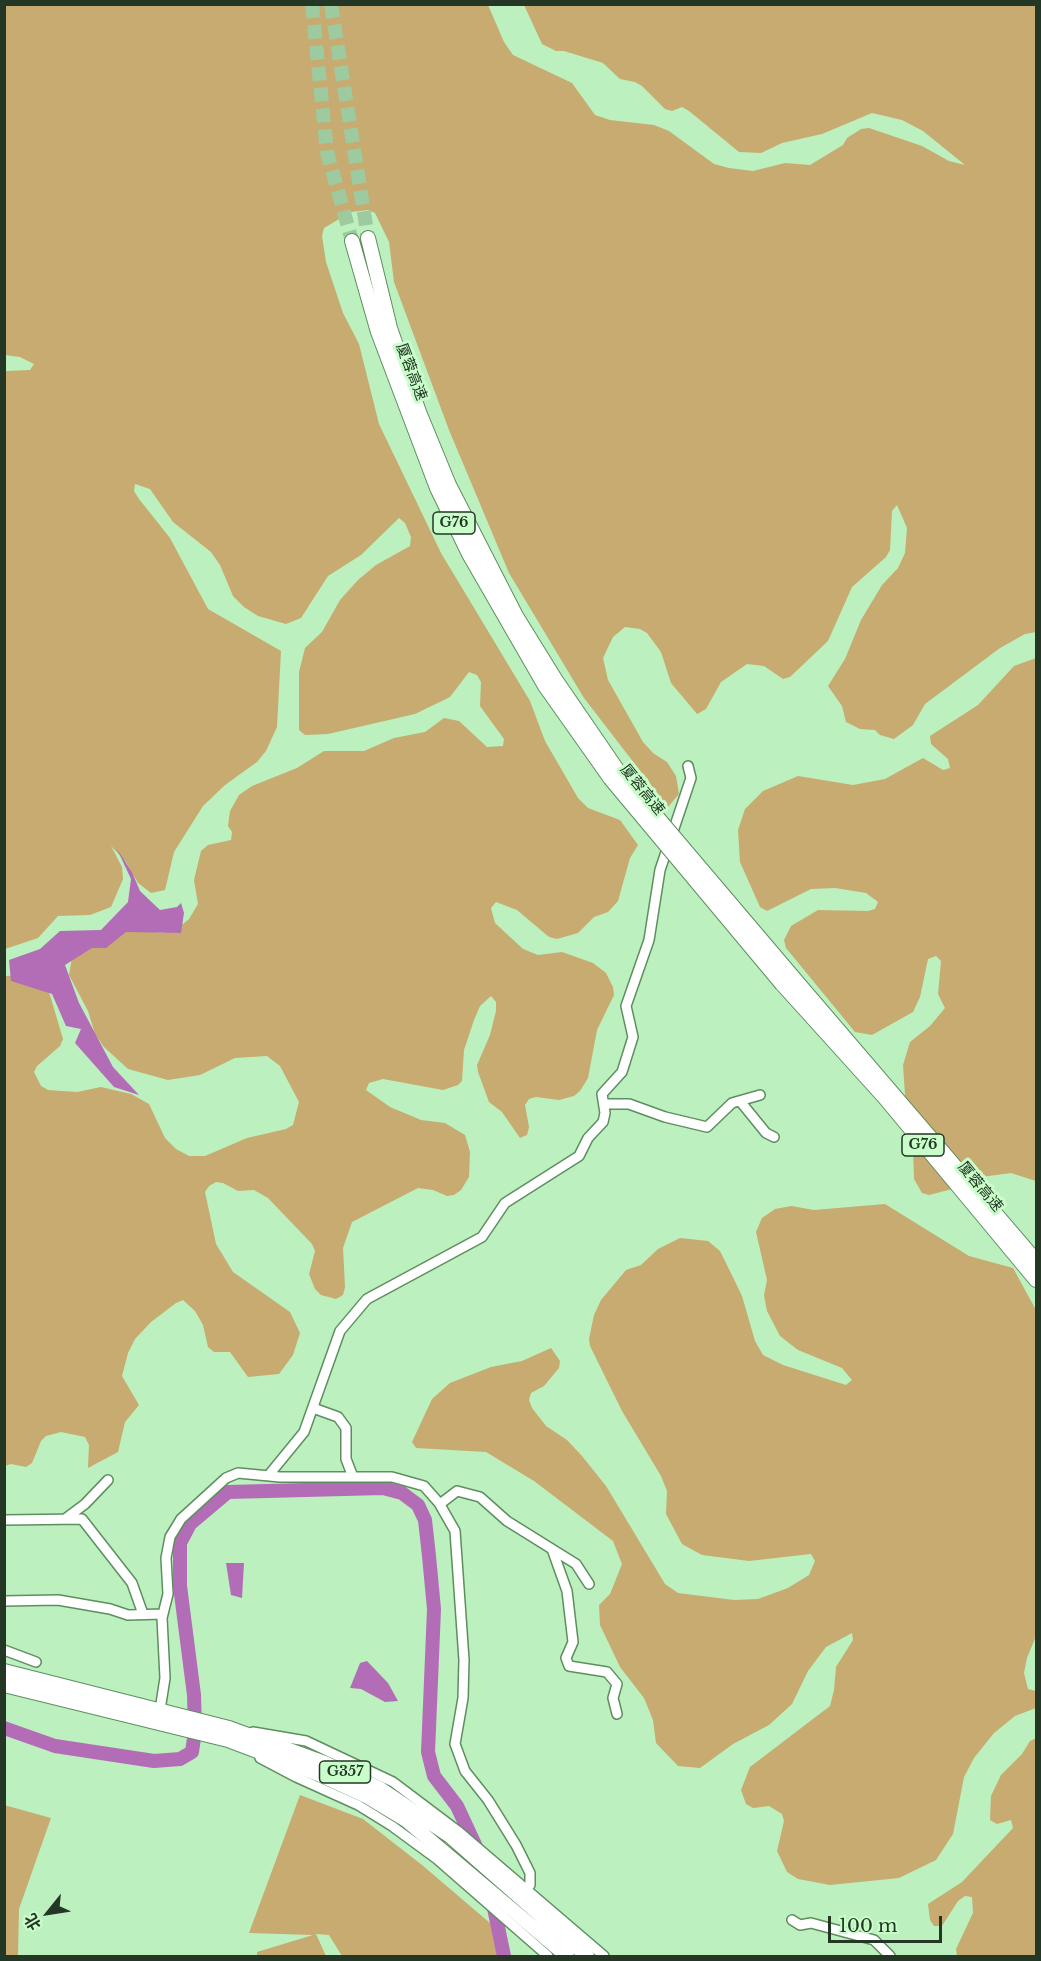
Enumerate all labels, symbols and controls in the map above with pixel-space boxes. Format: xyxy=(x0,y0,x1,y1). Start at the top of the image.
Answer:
street label: 厦蓉高速 xyxy=(392,341,430,403)
road number: G76 xyxy=(433,512,475,534)
street label: 厦蓉高速 xyxy=(616,761,668,819)
road number: G76 xyxy=(902,1134,944,1156)
street label: 厦蓉高速 xyxy=(954,1158,1006,1216)
road number: G357 xyxy=(320,1761,370,1783)
north arrow xyxy=(18,1883,78,1943)
scale bar xyxy=(831,1904,945,1942)
text: 北 xyxy=(20,1910,45,1934)
text: 100 m xyxy=(839,1915,897,1937)

